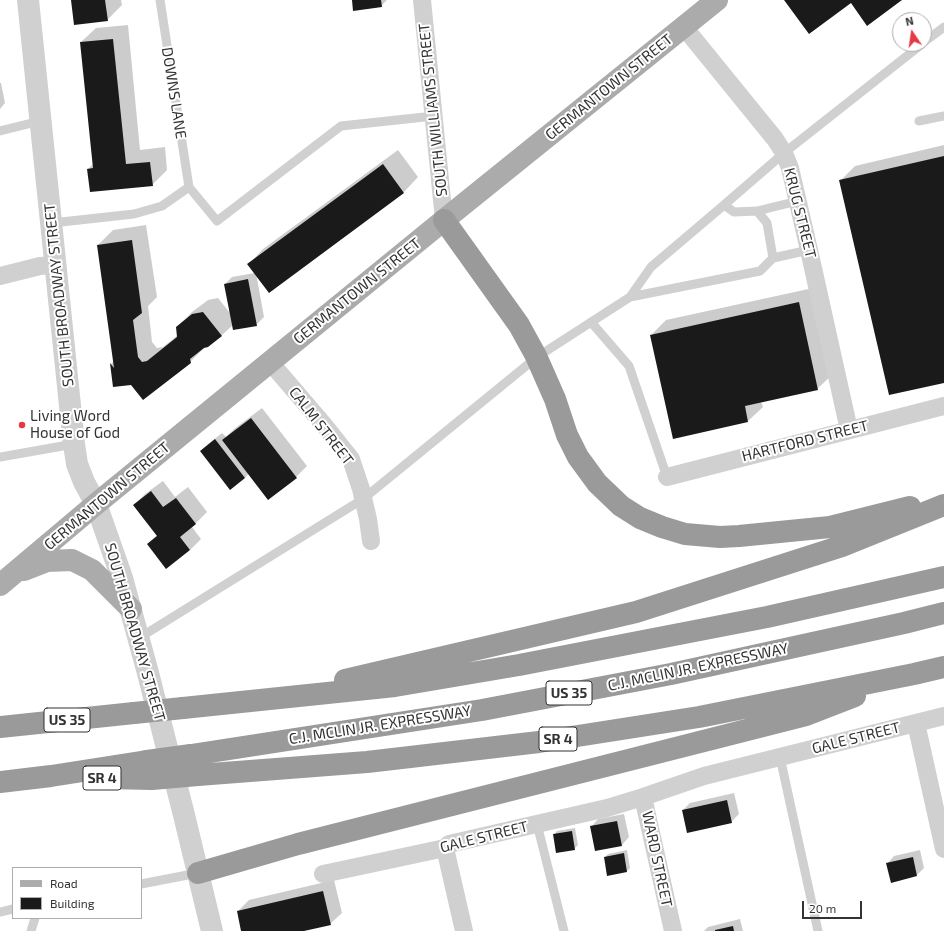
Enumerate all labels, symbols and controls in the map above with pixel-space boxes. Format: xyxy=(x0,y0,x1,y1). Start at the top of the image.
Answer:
north arrow xyxy=(892,12,932,52)
text: N xyxy=(904,14,915,28)
street label: SOUTH WILLIAMS STREET xyxy=(415,22,451,198)
street label: GERMANTOWN STREET xyxy=(542,30,676,144)
street label: DOWNS LANE xyxy=(158,46,190,140)
street label: KRUG STREET xyxy=(780,166,820,260)
street label: SOUTH BROADWAY STREET xyxy=(40,202,78,388)
street label: GERMANTOWN STREET xyxy=(290,234,424,348)
street label: CALM STREET xyxy=(285,383,357,469)
place label: Living Word House of God xyxy=(30,407,120,442)
street label: HARTFORD STREET xyxy=(740,417,870,465)
marker: Living Word House of God xyxy=(17,420,27,430)
street label: GERMANTOWN STREET xyxy=(40,438,174,554)
street label: SOUTH BROADWAY STREET xyxy=(101,541,169,723)
street label: C.J. MCLIN JR. EXPRESSWAY xyxy=(606,639,790,695)
road number: US 35 xyxy=(546,681,592,705)
street label: C.J. MCLIN JR. EXPRESSWAY xyxy=(288,702,472,748)
road number: US 35 xyxy=(44,708,90,732)
street label: GALE STREET xyxy=(810,718,902,758)
road number: SR 4 xyxy=(539,727,577,751)
road number: SR 4 xyxy=(83,766,121,790)
street label: WARD STREET xyxy=(638,809,676,909)
street label: GALE STREET xyxy=(438,817,530,857)
legend xyxy=(12,867,142,919)
text: Road xyxy=(50,876,78,890)
scale bar xyxy=(804,893,864,919)
text: Building xyxy=(50,896,94,910)
text: 20 m xyxy=(809,901,836,915)

